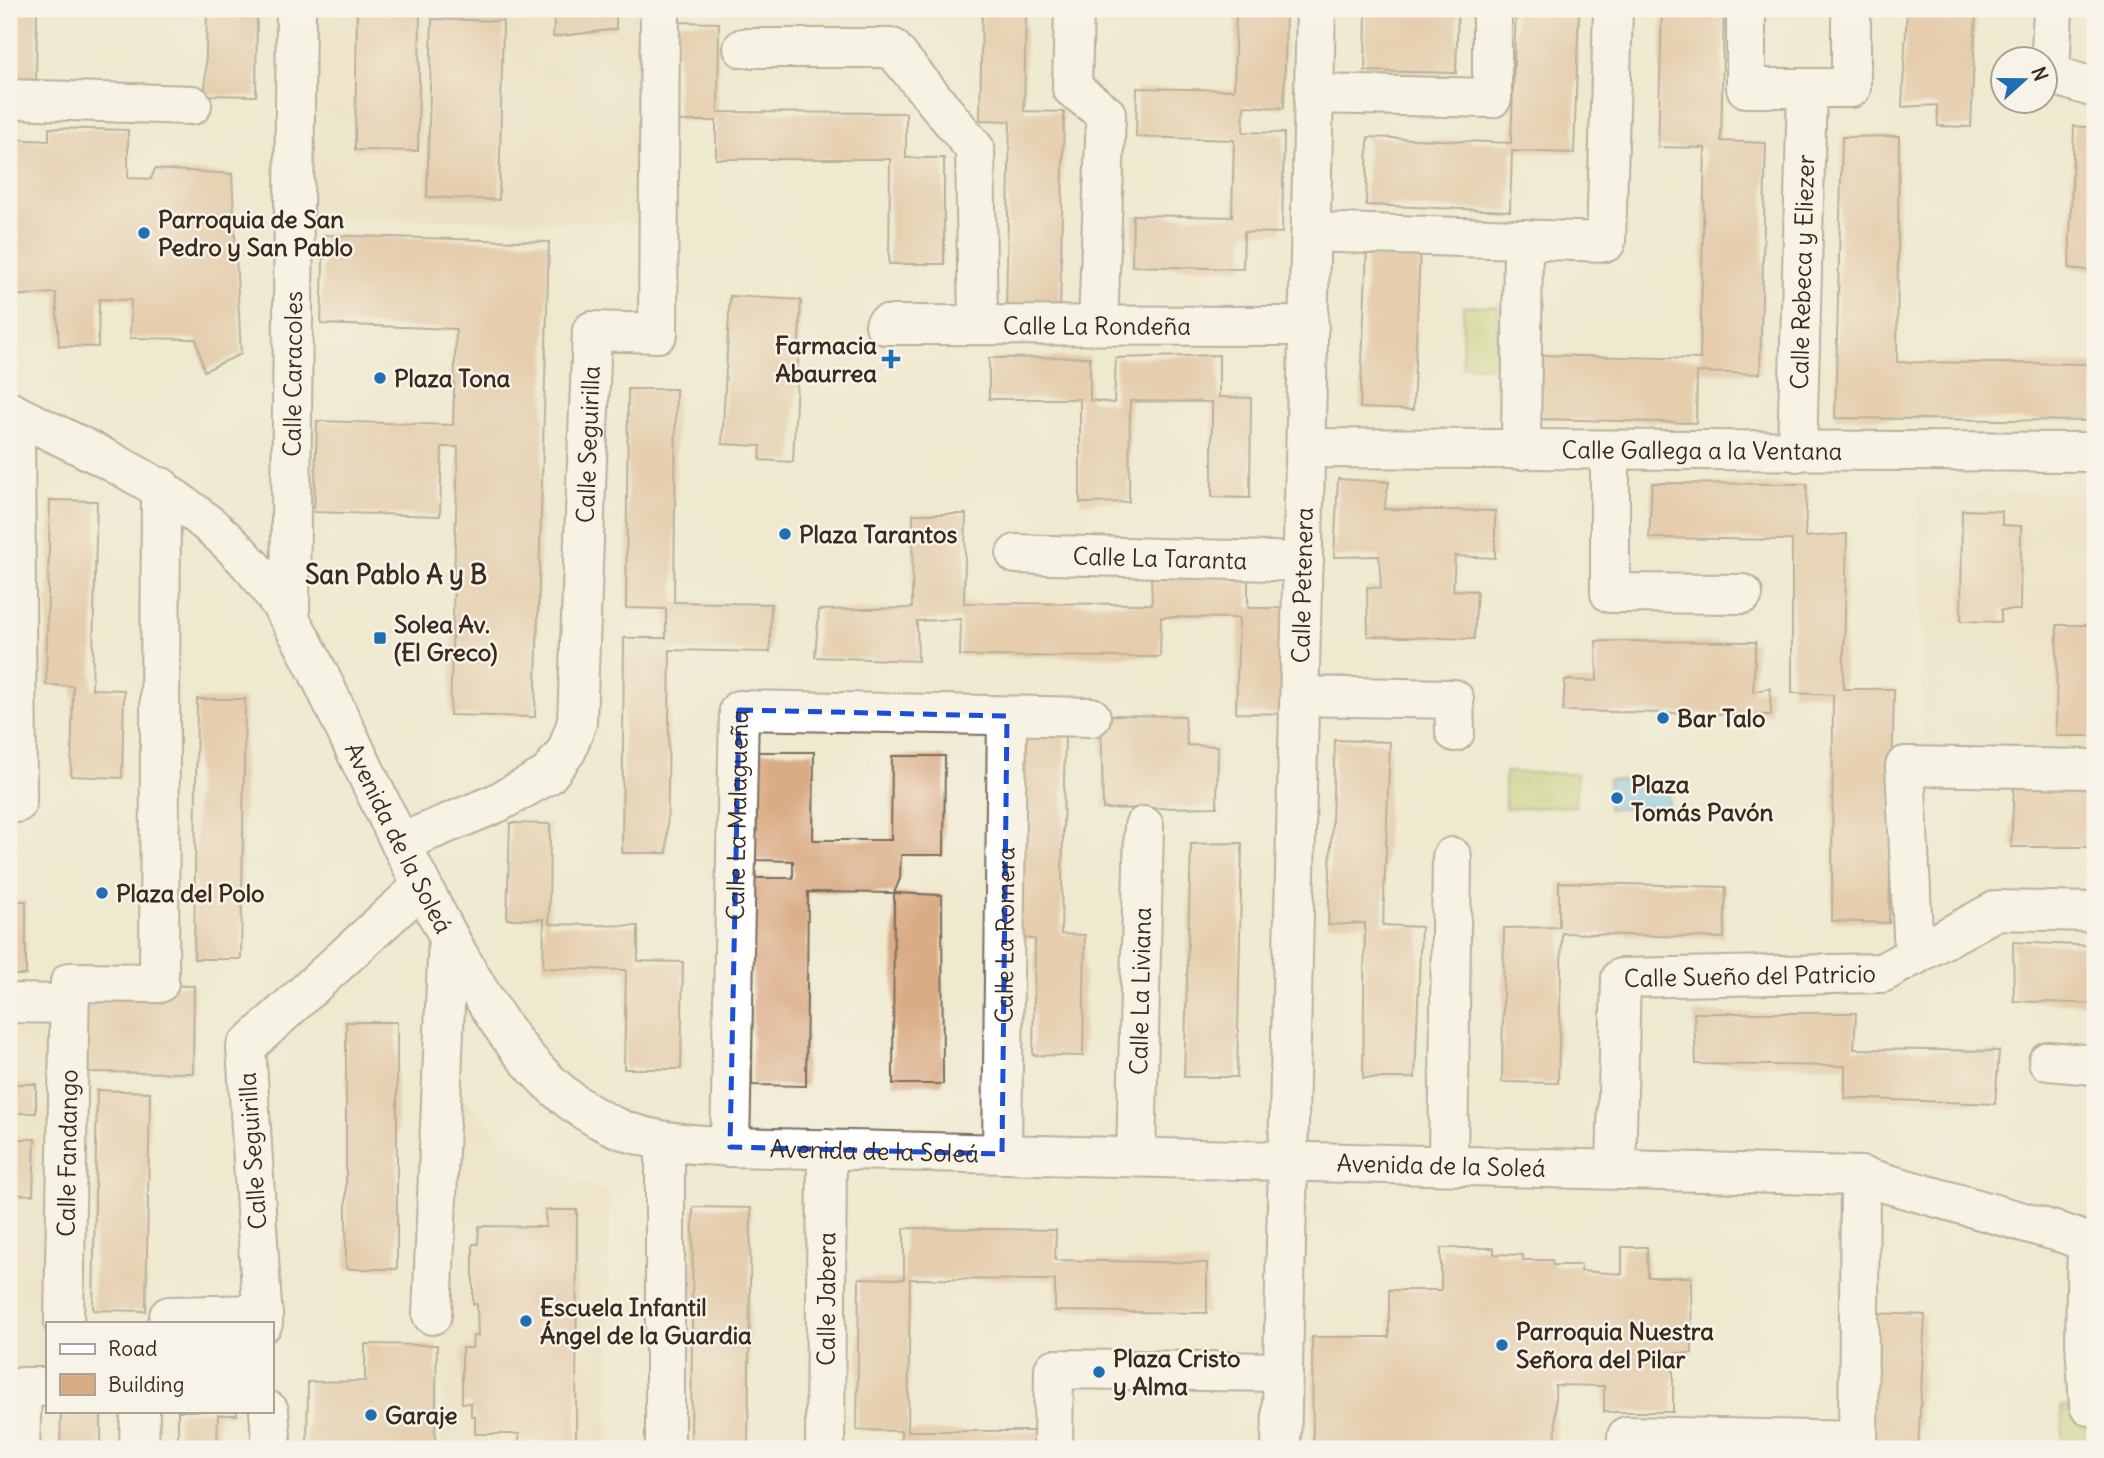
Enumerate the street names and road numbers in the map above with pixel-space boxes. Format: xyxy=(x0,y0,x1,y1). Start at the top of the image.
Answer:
street label: Calle Rebeca y Eliezer xyxy=(1784,154,1820,390)
street label: Calle Caracoles xyxy=(277,291,308,457)
street label: Calle La Rondeña xyxy=(1003,310,1191,341)
street label: Calle Seguirilla xyxy=(570,365,606,524)
street label: Calle Gallega a la Ventana xyxy=(1562,434,1842,466)
street label: Calle Petenera xyxy=(1285,507,1319,664)
street label: Calle La Taranta xyxy=(1072,541,1248,575)
street label: Calle La Malagueña xyxy=(720,709,754,921)
street label: Avenida de la Soleá xyxy=(339,738,459,938)
street label: Calle La Romera xyxy=(988,846,1021,1024)
street label: Calle La Liviana xyxy=(1123,907,1157,1075)
street label: Calle Sueño del Patricio xyxy=(1624,958,1876,993)
street label: Calle Fandango xyxy=(51,1069,83,1237)
street label: Calle Seguirilla xyxy=(232,1071,272,1231)
street label: Avenida de la Soleá xyxy=(769,1133,979,1168)
street label: Avenida de la Soleá xyxy=(1336,1148,1546,1183)
street label: Calle Jabera xyxy=(811,1232,841,1366)

